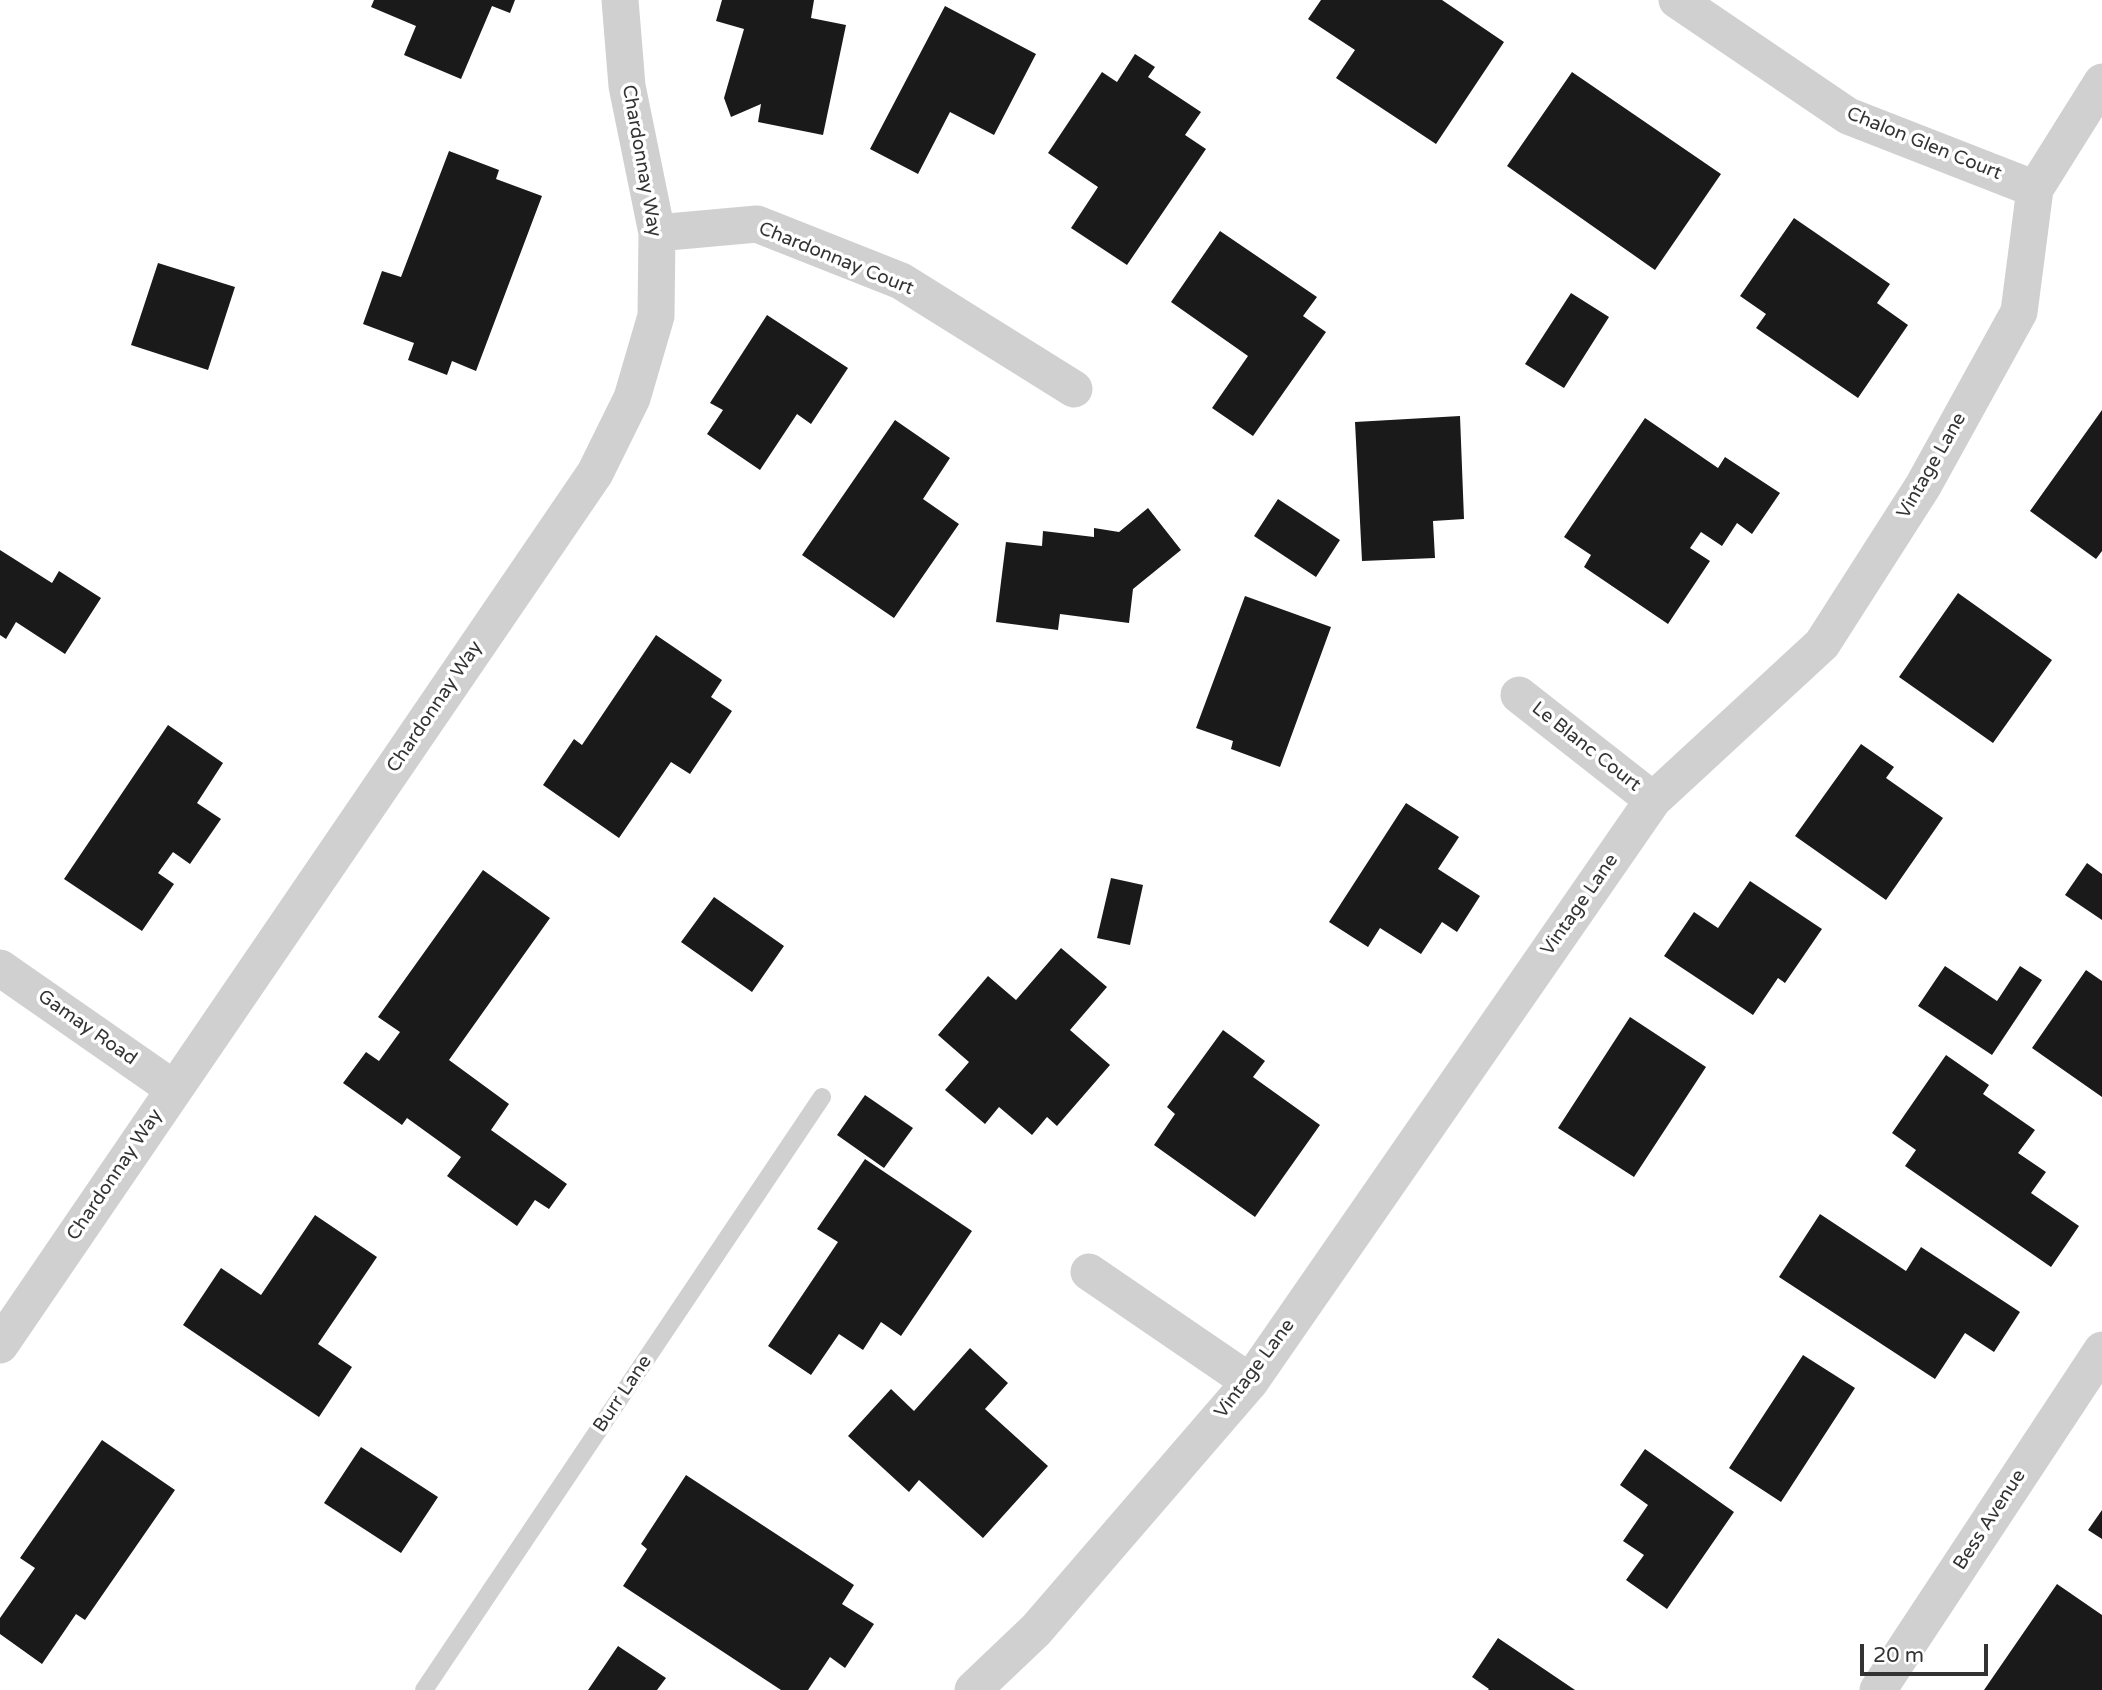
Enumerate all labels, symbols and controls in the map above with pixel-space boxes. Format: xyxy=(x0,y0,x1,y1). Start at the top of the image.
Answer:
street label: Chardonnay Way xyxy=(616,83,666,239)
street label: Chalon Glen Court xyxy=(1843,102,2005,186)
street label: Chardonnay Court xyxy=(755,217,917,301)
street label: Vintage Lane xyxy=(1892,409,1972,523)
street label: Chardonnay Way xyxy=(383,637,487,777)
street label: Le Blanc Court xyxy=(1527,697,1645,797)
street label: Vintage Lane xyxy=(1537,850,1623,960)
street label: Gamay Road xyxy=(33,985,141,1071)
street label: Chardonnay Way xyxy=(63,1105,167,1245)
street label: Vintage Lane xyxy=(1210,1315,1300,1423)
street label: Burr Lane xyxy=(589,1351,657,1437)
street label: Bess Avenue xyxy=(1949,1466,2031,1574)
scale bar xyxy=(1864,1630,1992,1674)
text: 20 m xyxy=(1873,1643,1924,1668)

